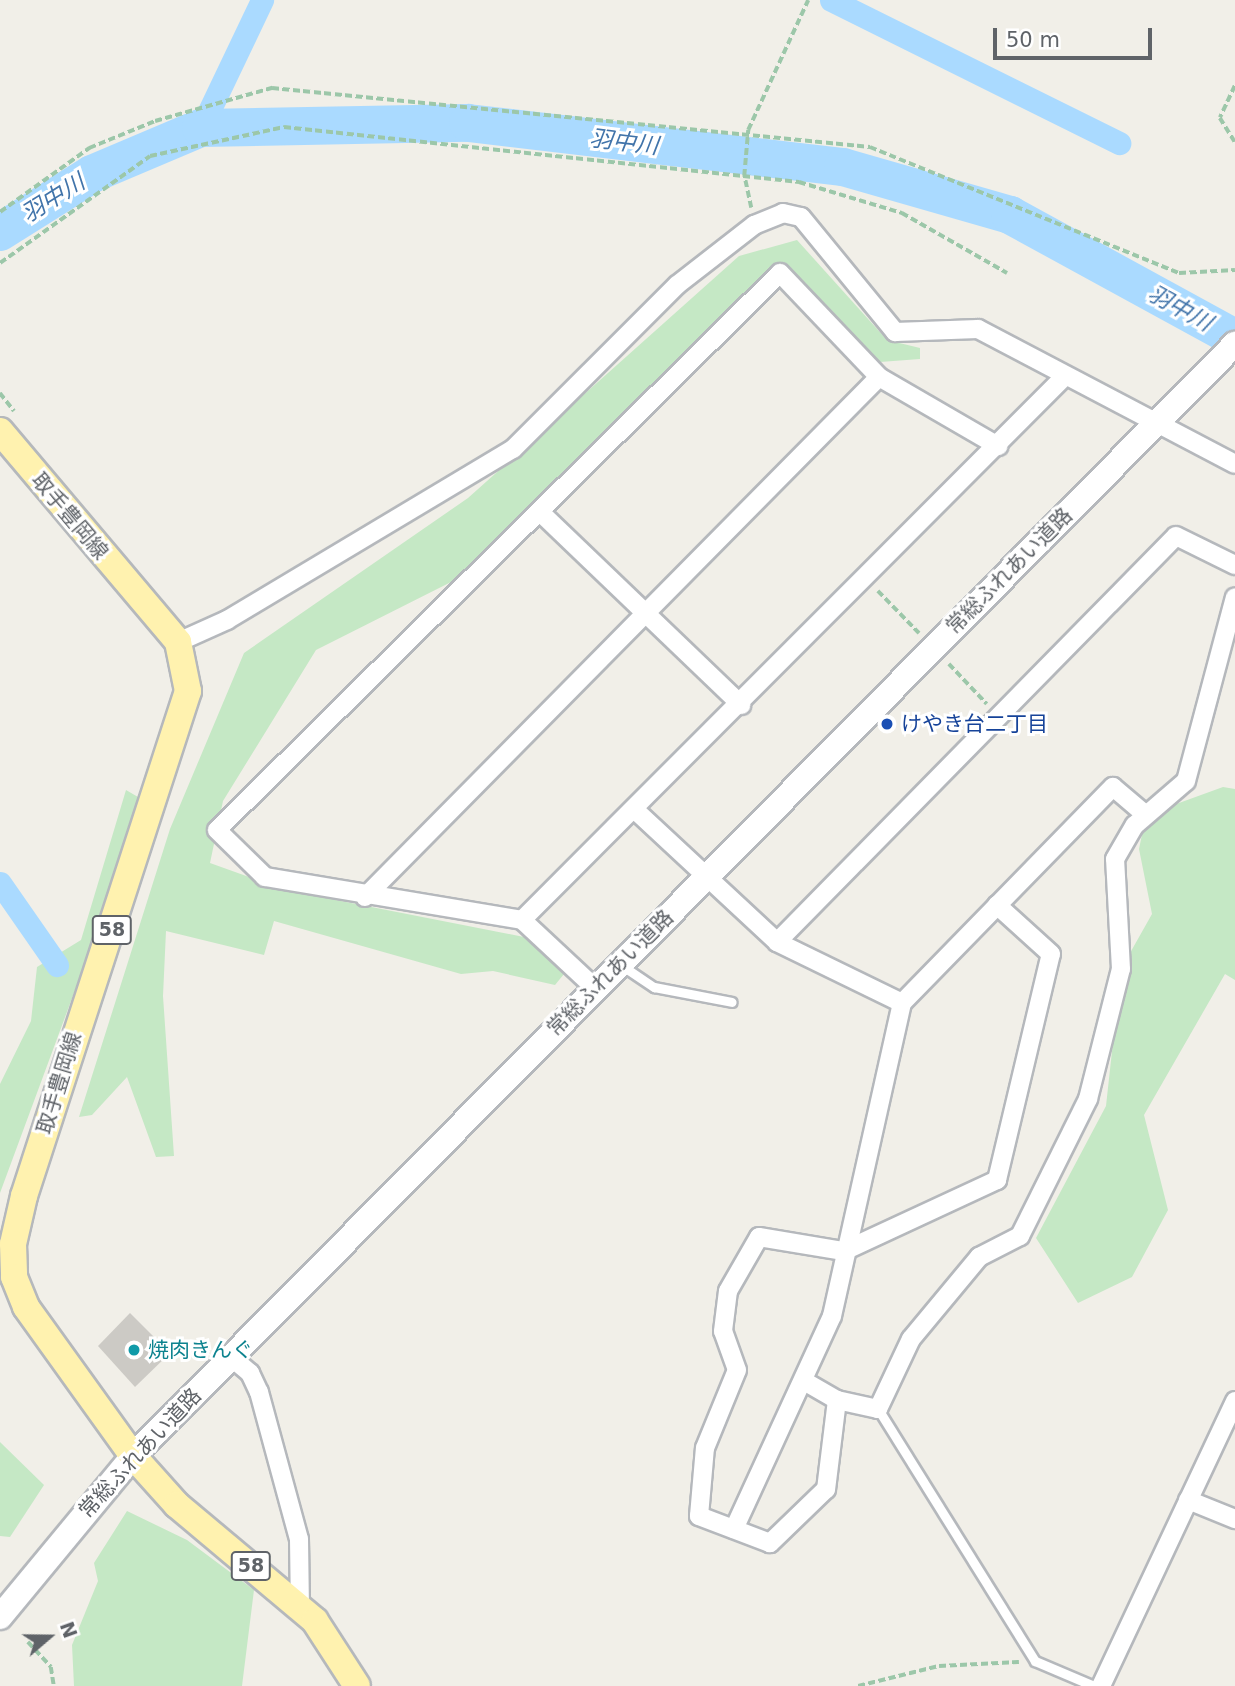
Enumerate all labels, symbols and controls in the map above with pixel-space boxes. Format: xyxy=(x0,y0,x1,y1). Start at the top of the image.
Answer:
scale bar xyxy=(997,14,1156,58)
text: 50 m xyxy=(1006,28,1060,52)
water label: 羽中川 xyxy=(588,124,660,160)
water label: 羽中川 xyxy=(16,168,90,228)
water label: 羽中川 xyxy=(1143,279,1217,337)
street label: 取手豊岡線 xyxy=(27,468,113,564)
street label: 常総ふれあい道路 xyxy=(941,503,1077,639)
place label: けやき台二丁目 xyxy=(901,711,1048,737)
marker: けやき台二丁目 xyxy=(879,716,895,732)
street label: 常総ふれあい道路 xyxy=(542,905,678,1041)
road number: 58 xyxy=(91,914,133,946)
street label: 取手豊岡線 xyxy=(32,1029,86,1137)
place label: 焼肉きんぐ xyxy=(148,1337,253,1363)
marker: 焼肉きんぐ xyxy=(126,1342,142,1358)
street label: 常総ふれあい道路 xyxy=(73,1383,207,1523)
road number: 58 xyxy=(230,1550,272,1582)
north arrow xyxy=(14,1602,84,1672)
text: N xyxy=(56,1619,82,1641)

